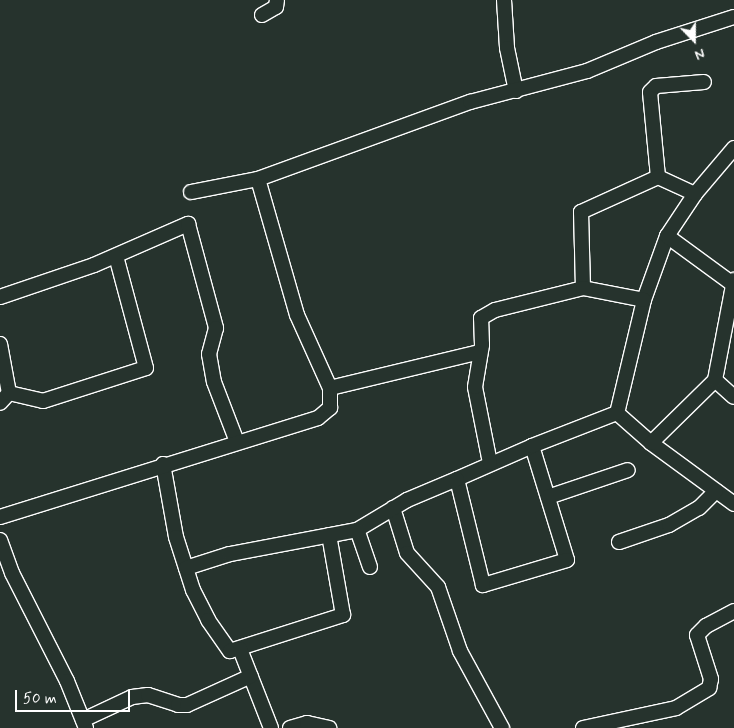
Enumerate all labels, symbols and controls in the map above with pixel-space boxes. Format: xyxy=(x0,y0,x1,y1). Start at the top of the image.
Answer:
north arrow xyxy=(669,15,719,65)
text: N xyxy=(692,44,707,64)
scale bar xyxy=(18,680,132,712)
text: 50 m xyxy=(23,689,57,709)

